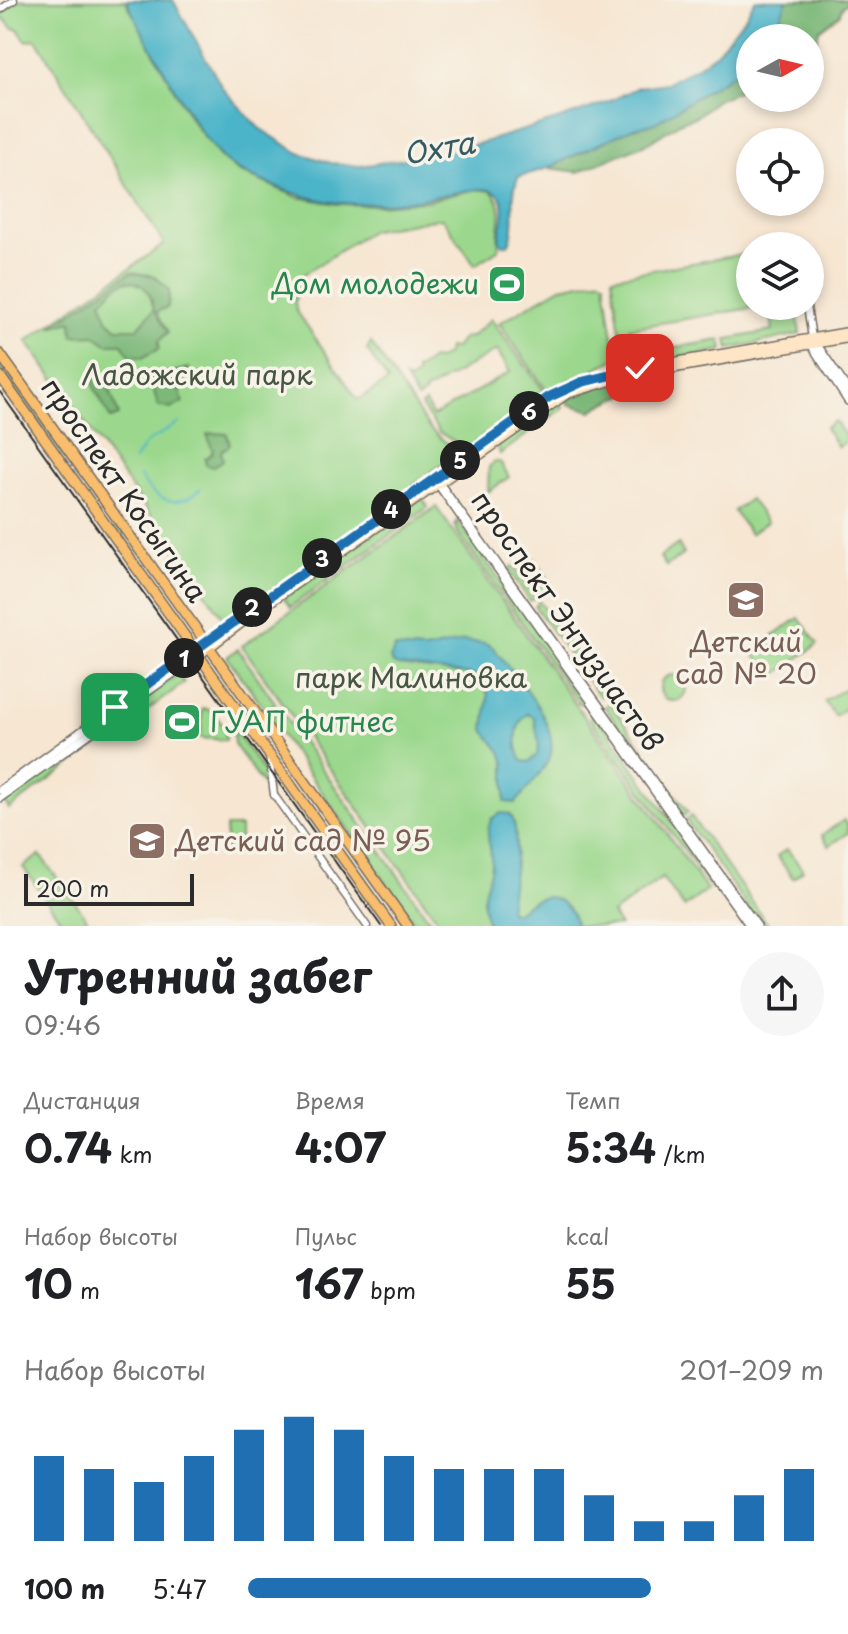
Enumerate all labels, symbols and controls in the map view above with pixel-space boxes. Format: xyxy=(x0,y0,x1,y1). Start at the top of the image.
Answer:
north arrow xyxy=(736,24,824,112)
map controls xyxy=(736,24,824,320)
water label: Охта xyxy=(399,118,479,175)
button: locate xyxy=(736,128,824,216)
button: layers xyxy=(736,232,824,320)
place label: Дом молодежи xyxy=(271,261,479,304)
sports icon: Дом молодежи xyxy=(486,263,528,305)
pin xyxy=(606,334,674,402)
icon: check xyxy=(618,346,662,390)
park label: Ладожский парк xyxy=(81,352,313,395)
street label: проспект Косыгина xyxy=(31,368,219,611)
pin: 6 xyxy=(509,391,549,431)
text: 6 xyxy=(521,394,537,427)
pin: 5 xyxy=(440,440,480,480)
text: 5 xyxy=(453,443,467,476)
street label: проспект Энтузиастов xyxy=(462,481,675,760)
pin: 4 xyxy=(371,489,411,529)
text: 4 xyxy=(384,492,398,525)
pin: 3 xyxy=(302,538,342,578)
text: 3 xyxy=(315,541,329,574)
school or university icon: Детский сад № 20 xyxy=(725,579,767,621)
pin: 2 xyxy=(232,587,272,627)
text: 2 xyxy=(244,590,260,623)
place label: Детский сад № 20 xyxy=(675,619,817,694)
pin: 1 xyxy=(164,638,204,678)
text: 1 xyxy=(179,641,189,674)
park label: парк Малиновка xyxy=(295,655,528,698)
pin xyxy=(81,673,149,741)
icon: arrive xyxy=(93,685,137,729)
place label: ГУАП фитнес xyxy=(210,699,394,742)
sports icon: ГУАП фитнес xyxy=(161,701,203,743)
place label: Детский сад № 95 xyxy=(174,818,431,861)
school or university icon: Детский сад № 95 xyxy=(126,820,168,862)
scale bar xyxy=(24,870,194,906)
text: 200 m xyxy=(36,871,109,904)
text: Утренний забег xyxy=(24,942,372,1008)
button: share xyxy=(740,952,824,1036)
text: 09:46 xyxy=(24,1005,101,1044)
text: Дистанция xyxy=(24,1083,141,1116)
text: Время xyxy=(295,1083,365,1116)
text: Темп xyxy=(565,1083,621,1116)
text: 0.74 xyxy=(24,1116,112,1177)
text: 4:07 xyxy=(295,1116,386,1177)
text: 5:34 xyxy=(565,1116,656,1177)
text: km xyxy=(112,1137,153,1170)
text: /km xyxy=(656,1137,706,1170)
text: Набор высоты xyxy=(24,1219,178,1252)
text: Пульс xyxy=(295,1219,357,1252)
text: kcal xyxy=(565,1219,609,1252)
text: 10 xyxy=(24,1252,73,1313)
text: 167 xyxy=(295,1252,363,1313)
text: 55 xyxy=(565,1252,616,1313)
text: m xyxy=(73,1273,100,1306)
text: bpm xyxy=(363,1273,416,1306)
text: Набор высоты xyxy=(24,1350,206,1389)
text: 201–209 m xyxy=(679,1350,824,1389)
text: 100 m xyxy=(24,1569,105,1608)
text: 5:47 xyxy=(152,1569,207,1608)

